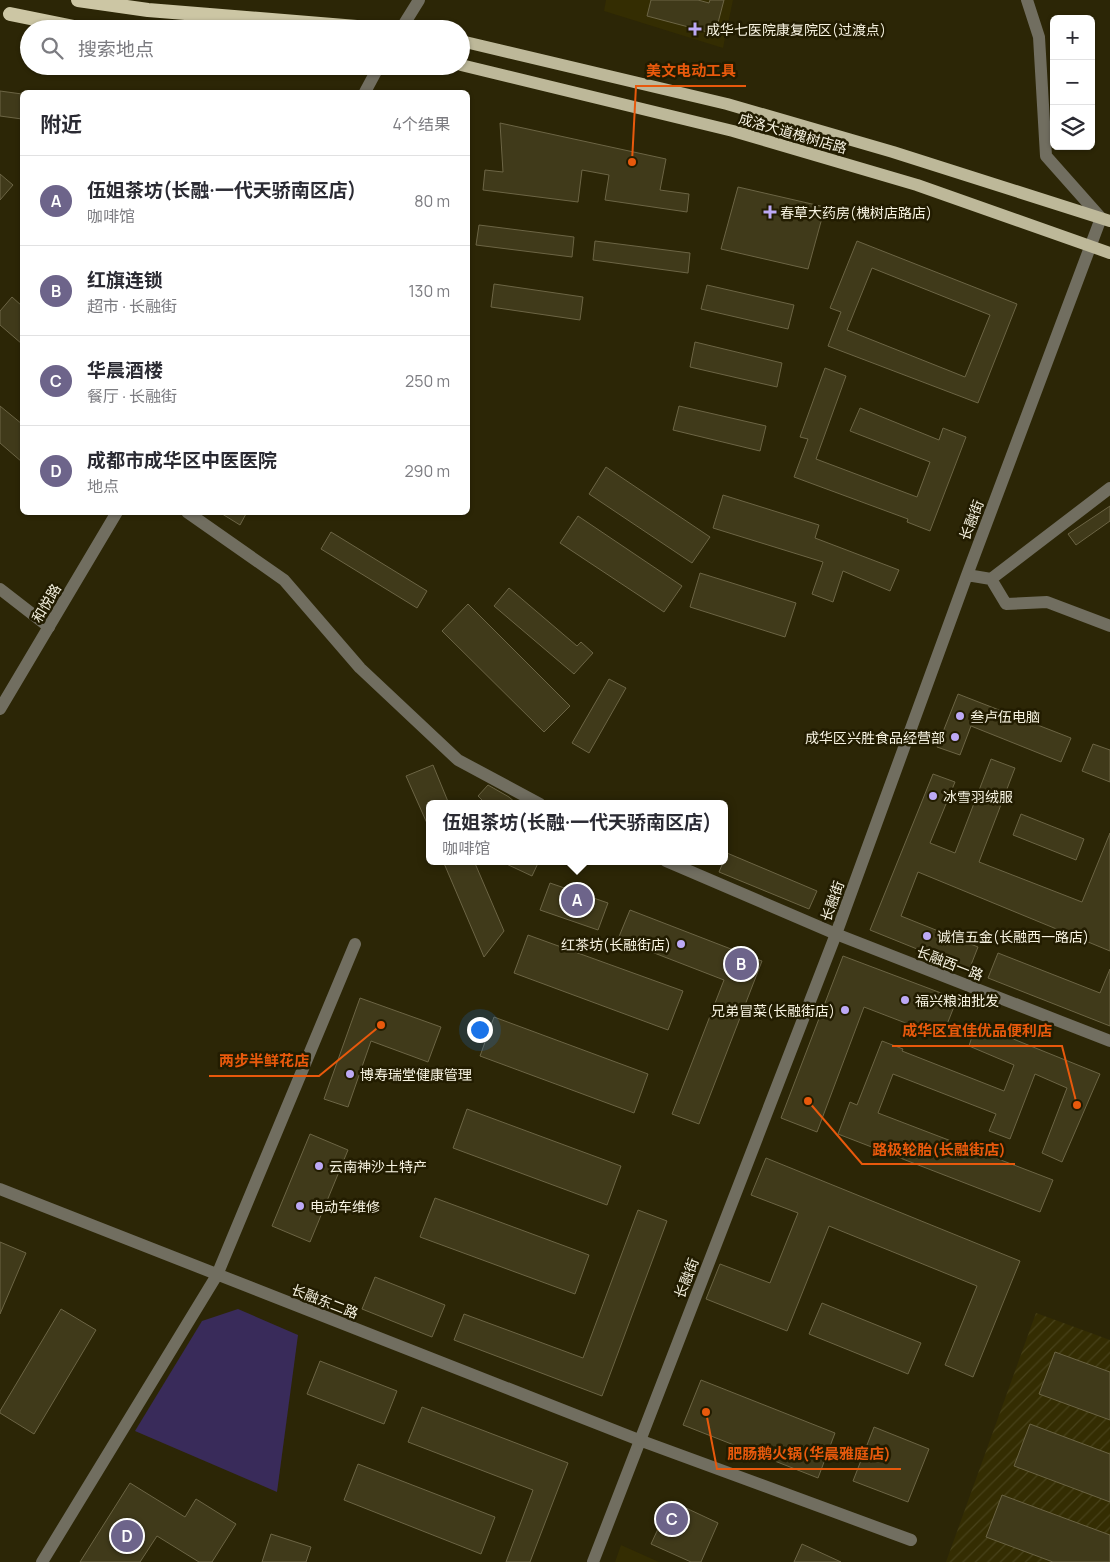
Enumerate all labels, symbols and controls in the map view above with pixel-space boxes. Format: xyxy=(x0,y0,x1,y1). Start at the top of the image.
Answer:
map controls xyxy=(1050,15,1095,150)
button: + xyxy=(1050,15,1095,60)
search box xyxy=(20,20,470,75)
place label: 成华七医院康复院区(过渡点) xyxy=(706,20,886,39)
marker: 成华七医院康复院区(过渡点) xyxy=(688,22,702,36)
icon: search xyxy=(38,34,66,62)
text: 搜索地点 xyxy=(78,36,154,62)
callout: 美文电动工具 xyxy=(636,56,746,86)
text: 美文电动工具 xyxy=(646,60,736,81)
button: − xyxy=(1050,60,1095,105)
button: layers xyxy=(1050,105,1095,150)
street label: 成洛大道槐树店路 xyxy=(737,108,849,158)
text: 附近 xyxy=(40,110,82,138)
text: 4个结果 xyxy=(393,113,450,135)
text: 伍姐茶坊(长融·一代天骄南区店) xyxy=(87,177,356,203)
text: A xyxy=(51,190,61,212)
text: 80 m xyxy=(414,190,450,212)
place label: 春草大药房(槐树店路店) xyxy=(780,203,932,222)
text: 咖啡馆 xyxy=(87,205,135,227)
marker: 春草大药房(槐树店路店) xyxy=(764,206,776,218)
text: 红旗连锁 xyxy=(87,267,163,293)
text: B xyxy=(51,280,61,302)
text: 130 m xyxy=(408,280,450,302)
text: 超市 · 长融街 xyxy=(87,295,177,317)
text: 华晨酒楼 xyxy=(87,357,163,383)
text: C xyxy=(50,370,62,392)
text: 250 m xyxy=(405,370,450,392)
text: 餐厅 · 长融街 xyxy=(87,385,177,407)
text: 成都市成华区中医医院 xyxy=(87,447,277,473)
text: D xyxy=(50,460,62,482)
text: 290 m xyxy=(404,460,450,482)
text: 地点 xyxy=(87,475,119,497)
street label: 长融街 xyxy=(955,497,987,543)
street label: 和悦路 xyxy=(27,580,65,626)
place label: 叁卢伍电脑 xyxy=(970,707,1040,726)
marker: 叁卢伍电脑 xyxy=(954,710,966,722)
place label: 成华区兴胜食品经营部 xyxy=(805,728,945,747)
marker: 成华区兴胜食品经营部 xyxy=(949,731,961,743)
place label: 冰雪羽绒服 xyxy=(943,787,1013,806)
marker: 冰雪羽绒服 xyxy=(927,790,939,802)
popup xyxy=(426,800,728,865)
text: 伍姐茶坊(长融·一代天骄南区店) xyxy=(442,809,712,835)
text: 咖啡馆 xyxy=(442,837,490,859)
street label: 长融街 xyxy=(816,878,848,924)
pin: A xyxy=(561,881,593,919)
place label: 诚信五金(长融西一路店) xyxy=(937,927,1089,946)
marker: 诚信五金(长融西一路店) xyxy=(921,930,933,942)
place label: 红茶坊(长融街店) xyxy=(561,935,671,954)
marker: 红茶坊(长融街店) xyxy=(675,938,687,950)
street label: 长融西一路 xyxy=(914,942,986,984)
pin: B xyxy=(725,945,757,983)
place label: 福兴粮油批发 xyxy=(915,991,999,1010)
marker: 福兴粮油批发 xyxy=(899,994,911,1006)
place label: 兄弟冒菜(长融街店) xyxy=(711,1001,835,1020)
marker: 兄弟冒菜(长融街店) xyxy=(839,1004,851,1016)
callout: 成华区宜佳优品便利店 xyxy=(892,1016,1062,1046)
your location xyxy=(467,1017,493,1043)
text: 成华区宜佳优品便利店 xyxy=(902,1020,1052,1041)
callout: 两步半鲜花店 xyxy=(209,1046,319,1076)
text: 两步半鲜花店 xyxy=(219,1050,309,1071)
place label: 博寿瑞堂健康管理 xyxy=(360,1065,472,1084)
marker: 博寿瑞堂健康管理 xyxy=(344,1068,356,1080)
callout: 路极轮胎(长融街店) xyxy=(862,1134,1015,1164)
text: 路极轮胎(长融街店) xyxy=(872,1139,1006,1160)
place label: 云南神沙土特产 xyxy=(329,1157,427,1176)
marker: 云南神沙土特产 xyxy=(313,1160,325,1172)
place label: 电动车维修 xyxy=(310,1197,380,1216)
marker: 电动车维修 xyxy=(294,1200,306,1212)
street label: 长融街 xyxy=(670,1255,702,1301)
street label: 长融东二路 xyxy=(289,1280,361,1322)
callout: 肥肠鹅火锅(华晨雅庭店) xyxy=(717,1439,901,1469)
text: 肥肠鹅火锅(华晨雅庭店) xyxy=(727,1443,891,1464)
pin: C xyxy=(656,1500,688,1538)
pin: D xyxy=(111,1517,143,1555)

